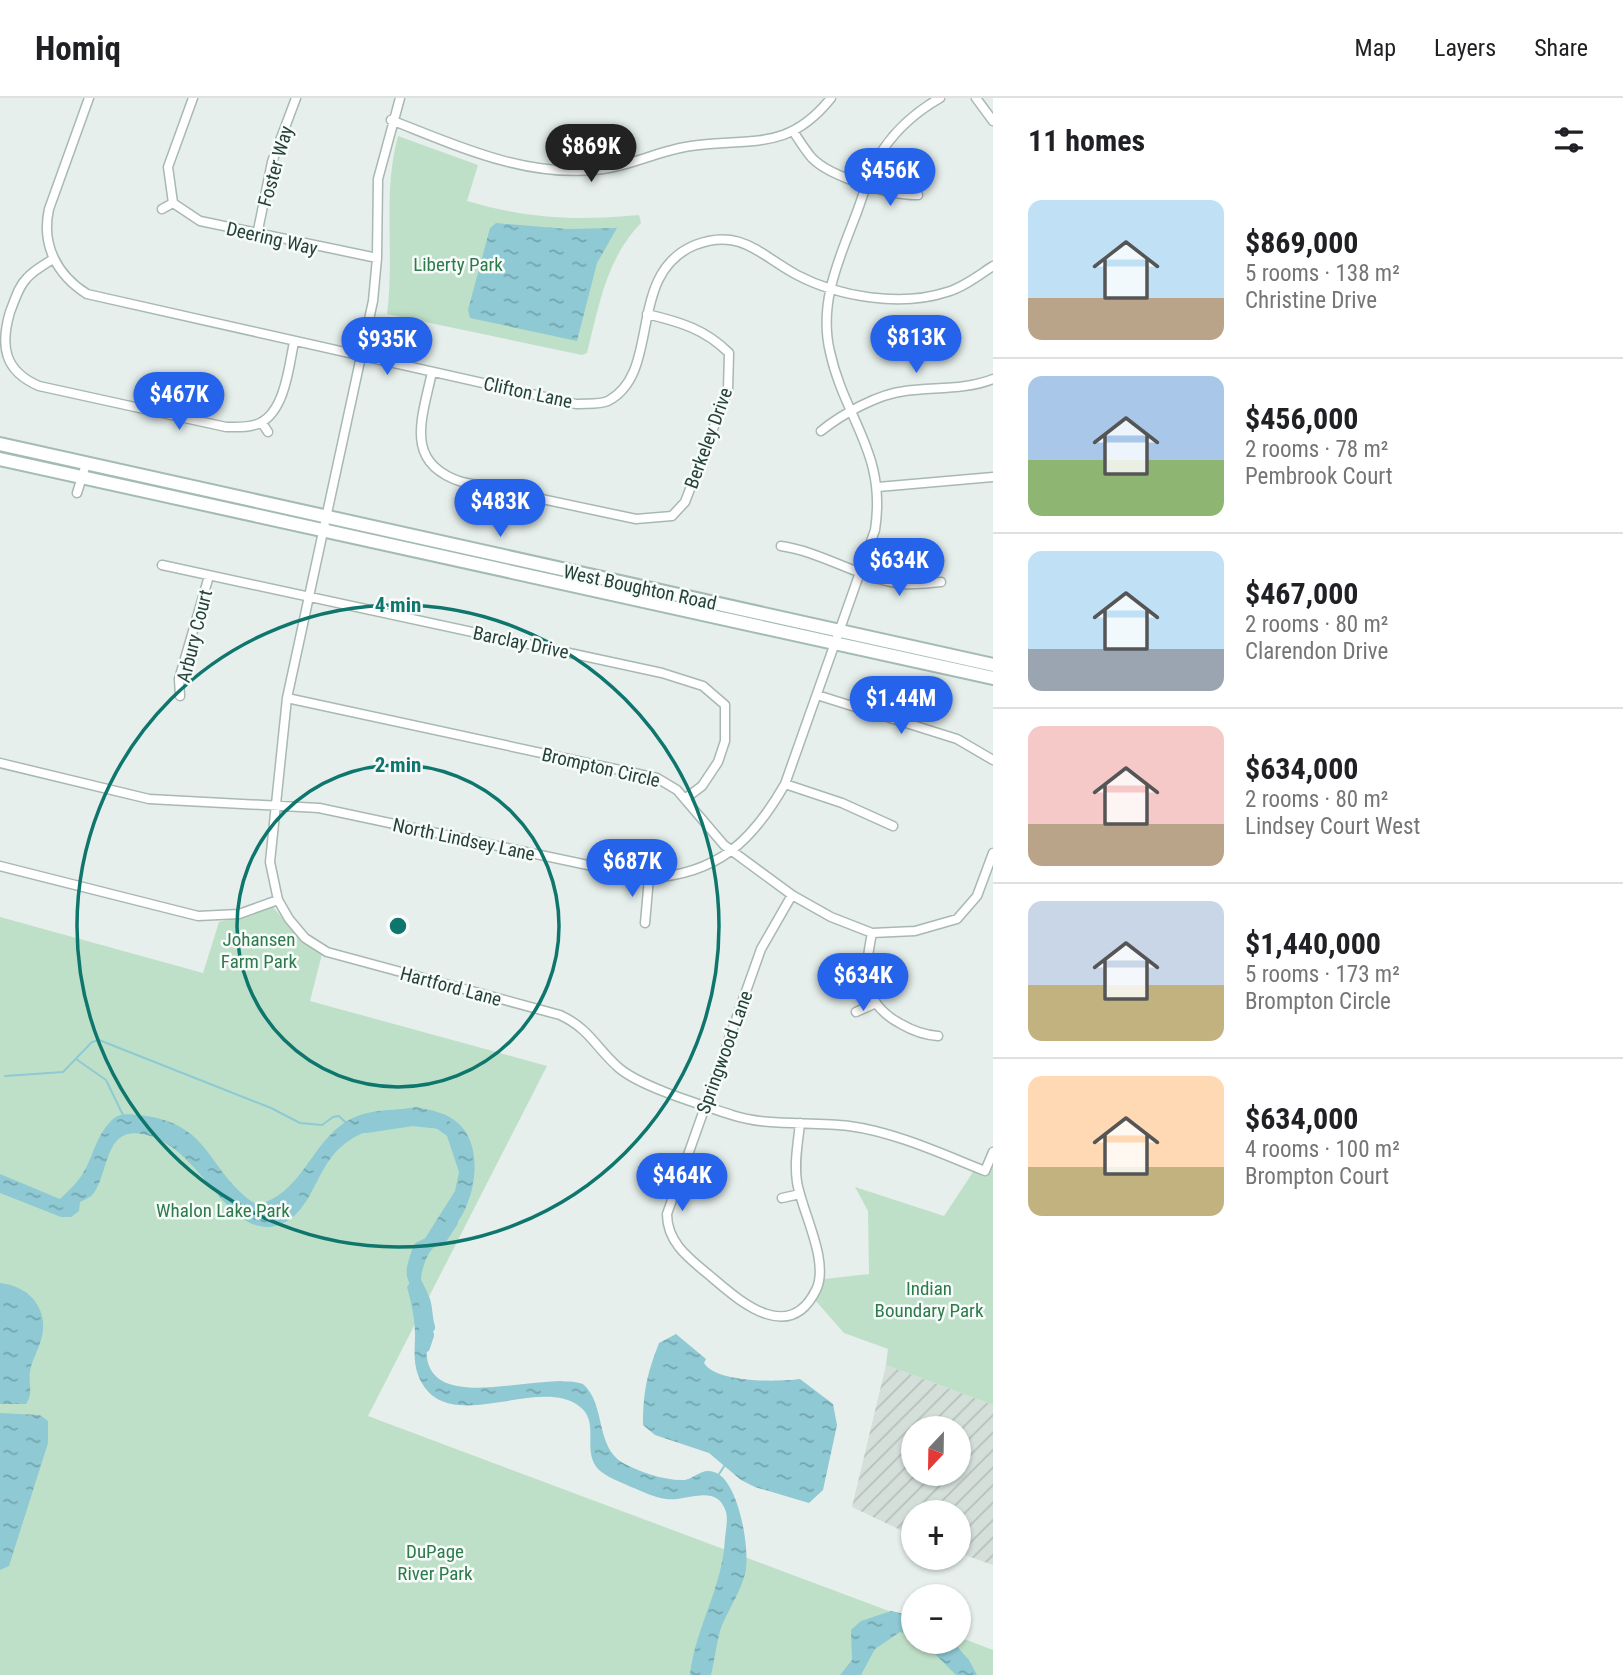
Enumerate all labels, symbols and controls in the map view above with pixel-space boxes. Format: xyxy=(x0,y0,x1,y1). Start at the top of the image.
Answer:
text: Homiq xyxy=(35,29,121,68)
text: Map xyxy=(1355,34,1396,62)
text: Layers xyxy=(1434,34,1496,62)
text: Share xyxy=(1534,34,1588,62)
icon: filters xyxy=(1550,121,1588,159)
street label: Foster Way xyxy=(253,123,298,209)
text: 11 homes xyxy=(1028,123,1145,158)
pin: $869K xyxy=(542,125,640,184)
text: $869K xyxy=(561,133,621,160)
pin: $456K xyxy=(841,148,939,208)
text: $456K xyxy=(860,157,920,184)
street label: Deering Way xyxy=(224,217,320,260)
text: $869,000 xyxy=(1245,225,1358,260)
icon: home xyxy=(1084,228,1168,312)
park label: Liberty Park xyxy=(413,253,503,276)
text: 5 rooms · 138 m² xyxy=(1245,260,1400,287)
text: Christine Drive xyxy=(1245,287,1377,314)
pin: $813K xyxy=(867,316,965,375)
pin: $935K xyxy=(338,317,436,377)
text: $813K xyxy=(886,324,946,351)
text: $935K xyxy=(357,326,417,353)
pin: $467K xyxy=(130,372,228,432)
street label: Clifton Lane xyxy=(481,372,575,413)
text: $467K xyxy=(149,381,209,408)
street label: Berkeley Drive xyxy=(680,385,737,492)
text: $456,000 xyxy=(1245,401,1358,436)
icon: home xyxy=(1084,404,1168,488)
text: 2 rooms · 78 m² xyxy=(1245,436,1388,463)
text: Pembrook Court xyxy=(1245,463,1393,490)
pin: $483K xyxy=(451,480,549,539)
text: $483K xyxy=(470,488,530,515)
pin: $634K xyxy=(850,538,948,598)
text: $634K xyxy=(869,547,929,574)
street label: West Boughton Road xyxy=(561,560,719,615)
text: $467,000 xyxy=(1245,576,1358,611)
icon: home xyxy=(1084,579,1168,663)
street label: Arbury Court xyxy=(172,587,217,685)
text: 4 min xyxy=(375,593,421,617)
text: 2 rooms · 80 m² xyxy=(1245,611,1388,638)
street label: Barclay Drive xyxy=(471,621,571,664)
text: Clarendon Drive xyxy=(1245,638,1388,665)
pin: $1.44M xyxy=(844,676,958,736)
text: $1.44M xyxy=(866,685,936,712)
street label: Brompton Circle xyxy=(540,743,662,792)
text: $634,000 xyxy=(1245,751,1358,786)
text: 2 min xyxy=(375,753,421,777)
icon: home xyxy=(1084,754,1168,838)
text: 2 rooms · 80 m² xyxy=(1245,786,1388,813)
street label: North Lindsey Lane xyxy=(391,813,537,866)
text: Lindsey Court West xyxy=(1245,813,1420,840)
pin: $687K xyxy=(583,840,681,899)
text: $687K xyxy=(602,848,662,875)
centre of rings xyxy=(386,914,410,938)
text: $1,440,000 xyxy=(1245,926,1381,961)
park label: Johansen Farm Park xyxy=(221,928,298,973)
icon: home xyxy=(1084,929,1168,1013)
pin: $634K xyxy=(814,954,912,1013)
text: 5 rooms · 173 m² xyxy=(1245,961,1400,988)
street label: Hartford Lane xyxy=(398,962,504,1011)
text: $634K xyxy=(833,962,893,989)
street label: Springwood Lane xyxy=(692,987,757,1117)
text: Brompton Circle xyxy=(1245,988,1391,1015)
text: $634,000 xyxy=(1245,1101,1358,1136)
icon: home xyxy=(1084,1104,1168,1188)
text: 4 rooms · 100 m² xyxy=(1245,1136,1400,1163)
pin: $464K xyxy=(633,1154,731,1213)
text: $464K xyxy=(652,1162,712,1189)
text: Brompton Court xyxy=(1245,1163,1389,1190)
park label: Whalon Lake Park xyxy=(156,1199,290,1222)
park label: Indian Boundary Park xyxy=(875,1277,984,1322)
north arrow xyxy=(901,1416,971,1486)
map controls xyxy=(901,1416,971,1654)
button: + xyxy=(901,1500,971,1570)
park label: DuPage River Park xyxy=(397,1540,473,1585)
button: − xyxy=(901,1584,971,1654)

